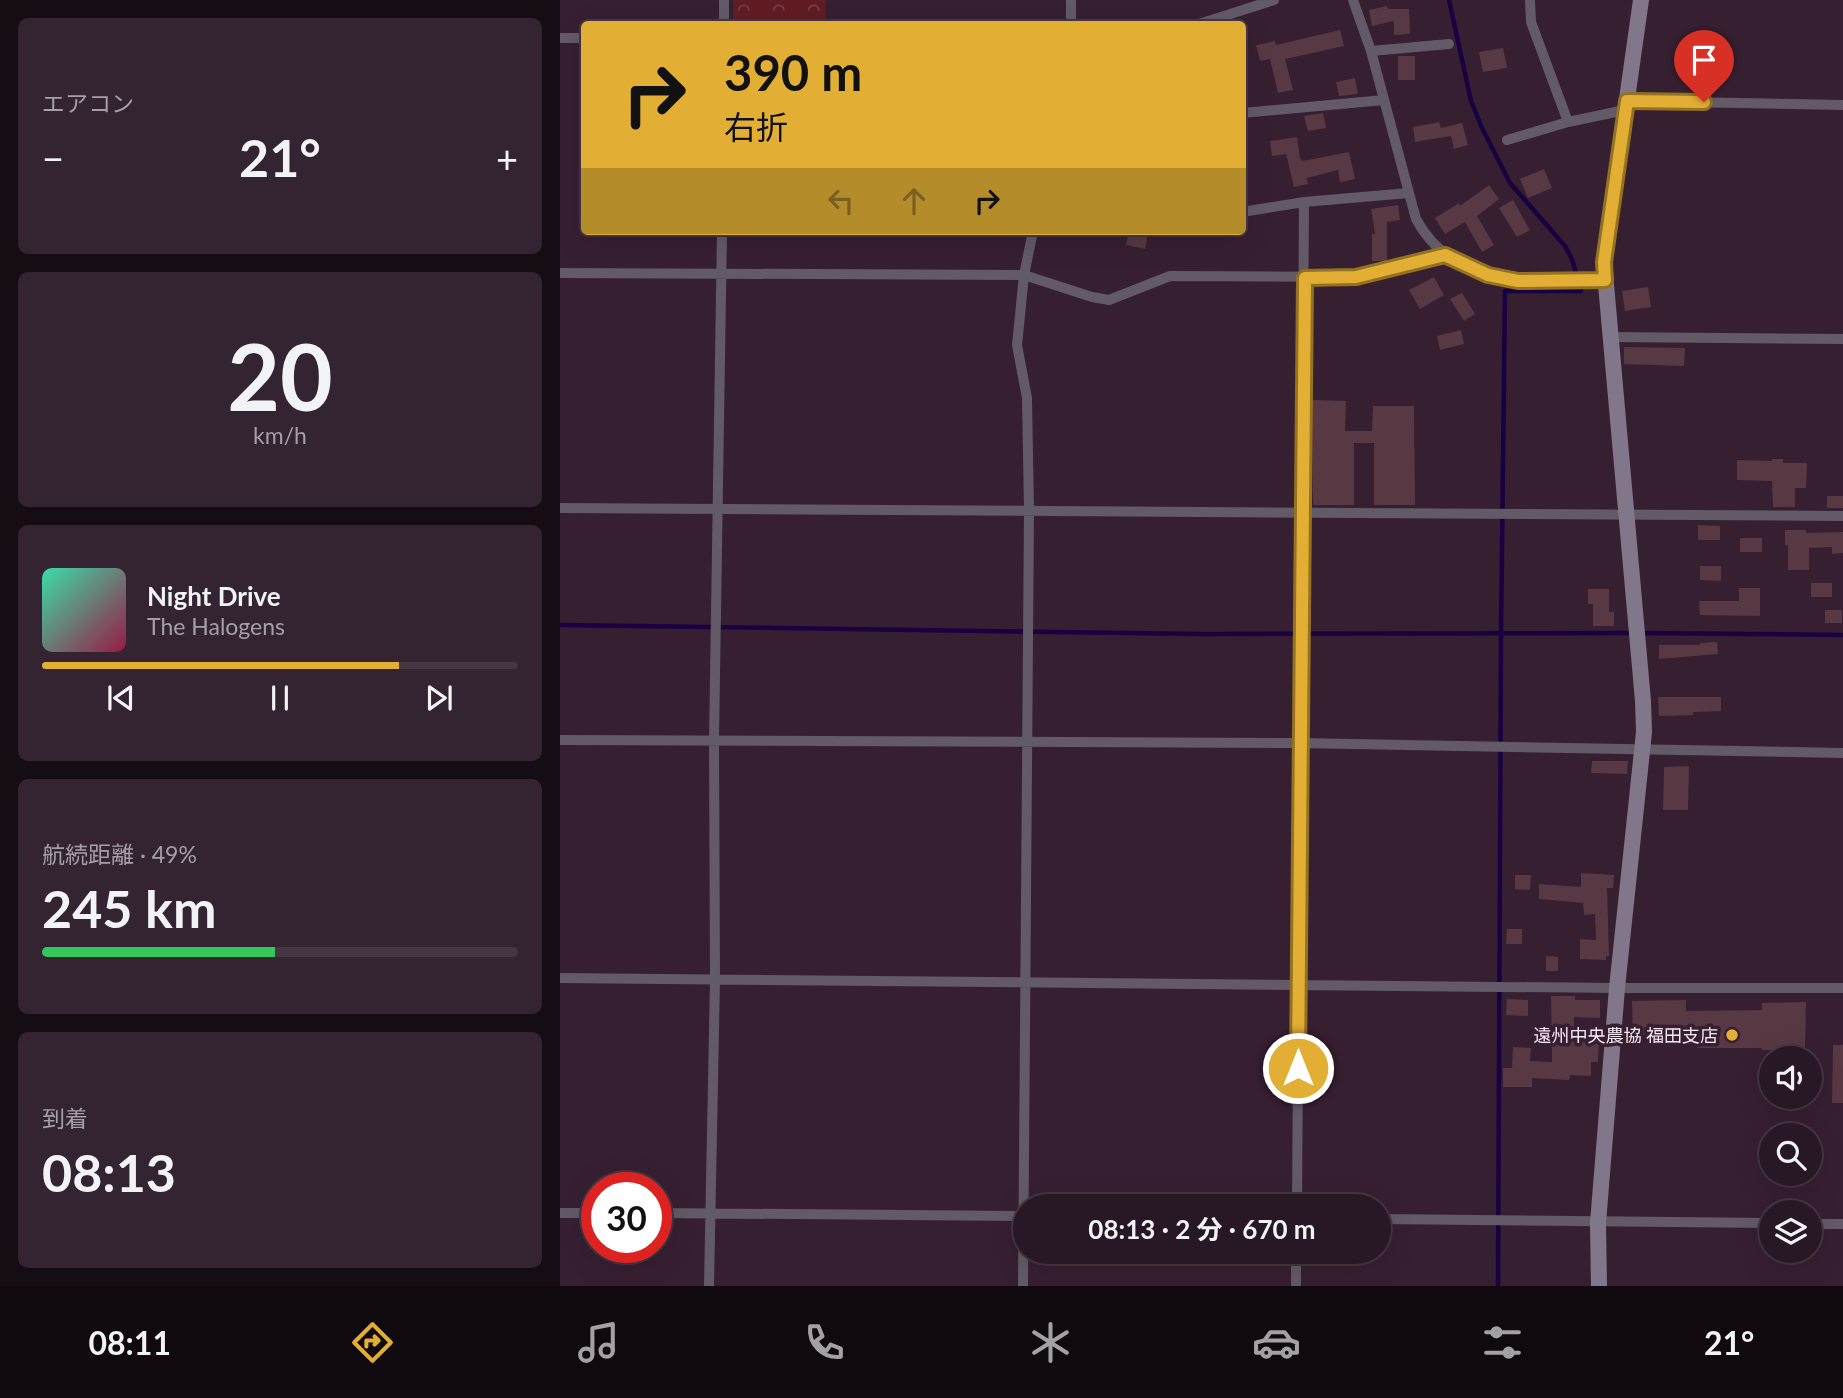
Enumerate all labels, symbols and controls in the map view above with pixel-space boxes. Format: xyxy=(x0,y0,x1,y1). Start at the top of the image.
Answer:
pin xyxy=(1674,30,1734,102)
icon: arrive xyxy=(1685,41,1723,79)
text: 390 m xyxy=(724,43,862,101)
icon: right xyxy=(609,49,700,140)
text: エアコン xyxy=(42,89,134,117)
text: 右折 xyxy=(724,107,788,146)
text: 21° xyxy=(239,126,321,188)
text: − xyxy=(42,135,64,181)
text: + xyxy=(496,135,518,181)
icon: left xyxy=(822,182,860,220)
icon: ahead xyxy=(895,182,933,220)
icon: right xyxy=(968,182,1006,220)
text: 20 xyxy=(227,321,333,430)
text: km/h xyxy=(253,421,307,449)
text: Night Drive xyxy=(147,580,281,612)
text: The Halogens xyxy=(147,612,285,640)
icon: previous xyxy=(102,679,140,717)
icon: pause xyxy=(261,679,299,717)
icon: next xyxy=(420,679,458,717)
text: 航続距離 · 49% xyxy=(42,840,197,868)
text: 245 km xyxy=(42,877,216,939)
place label: 遠州中央農協 福田支店 xyxy=(1533,1024,1718,1046)
marker: 遠州中央農協 福田支店 xyxy=(1724,1027,1740,1043)
position arrow xyxy=(1261,1031,1335,1105)
map controls xyxy=(1759,1046,1822,1263)
button: sound xyxy=(1759,1046,1822,1109)
text: 到着 xyxy=(42,1104,88,1132)
button: search xyxy=(1759,1123,1822,1186)
text: 08:13 xyxy=(42,1141,176,1203)
speed limit sign: 30 xyxy=(581,1172,672,1263)
button: layers xyxy=(1759,1200,1822,1263)
text: 08:13 · 2 分 · 670 m xyxy=(1088,1213,1316,1245)
icon: directions xyxy=(348,1318,397,1367)
icon: music xyxy=(574,1318,623,1367)
icon: phone xyxy=(800,1318,849,1367)
icon: climate xyxy=(1026,1318,1075,1367)
icon: car xyxy=(1252,1318,1301,1367)
icon: filters xyxy=(1478,1318,1527,1367)
text: 08:11 xyxy=(89,1323,171,1362)
text: 21° xyxy=(1704,1323,1754,1362)

